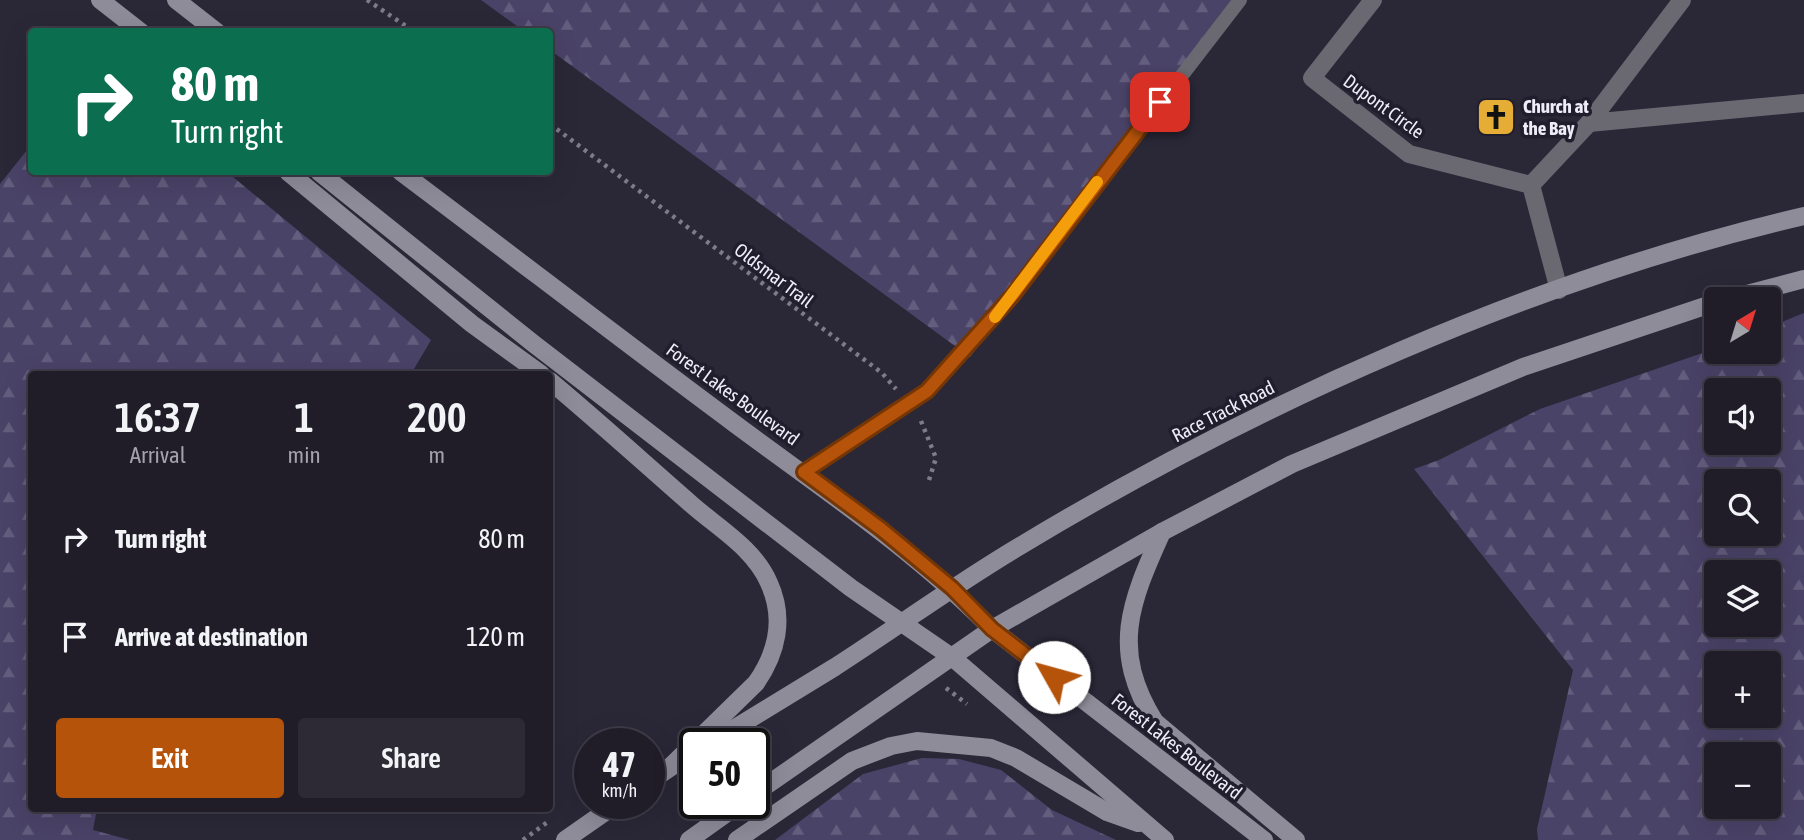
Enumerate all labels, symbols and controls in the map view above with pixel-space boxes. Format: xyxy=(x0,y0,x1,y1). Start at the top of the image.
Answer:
text: 80 m xyxy=(171,55,259,111)
icon: right xyxy=(56,56,147,147)
street label: Dupont Circle xyxy=(1339,69,1429,143)
pin xyxy=(1130,72,1190,132)
icon: arrive xyxy=(1141,83,1179,121)
place label: Church at the Bay xyxy=(1522,95,1589,139)
church icon: Church at the Bay xyxy=(1475,96,1517,138)
text: Turn right xyxy=(171,113,284,150)
street label: Oldsmar Trail xyxy=(730,238,818,312)
north arrow xyxy=(1704,287,1782,364)
map controls xyxy=(1704,287,1781,819)
street label: Forest Lakes Boulevard xyxy=(662,338,804,450)
street label: Race Track Road xyxy=(1168,376,1278,446)
button: sound xyxy=(1704,378,1781,455)
text: 16:37 xyxy=(115,393,201,441)
text: 1 xyxy=(294,393,314,441)
text: 200 xyxy=(407,393,466,441)
text: Arrival xyxy=(130,442,186,468)
text: min xyxy=(288,442,321,468)
text: m xyxy=(429,442,445,468)
button: search xyxy=(1704,469,1781,546)
icon: right xyxy=(56,520,94,558)
text: Turn right xyxy=(115,524,206,554)
text: 80 m xyxy=(478,524,525,554)
button: layers xyxy=(1704,560,1781,637)
icon: arrive xyxy=(56,618,94,656)
text: Arrive at destination xyxy=(115,622,308,652)
text: 120 m xyxy=(466,622,525,652)
position arrow xyxy=(1017,640,1091,714)
button: + xyxy=(1704,651,1781,728)
street label: Forest Lakes Boulevard xyxy=(1108,688,1246,804)
button: Exit xyxy=(56,718,284,798)
button: Share xyxy=(298,718,525,798)
speed limit sign: 50 xyxy=(679,728,770,819)
button: − xyxy=(1704,742,1781,819)
text: 47 xyxy=(603,744,636,784)
text: km/h xyxy=(602,780,637,801)

